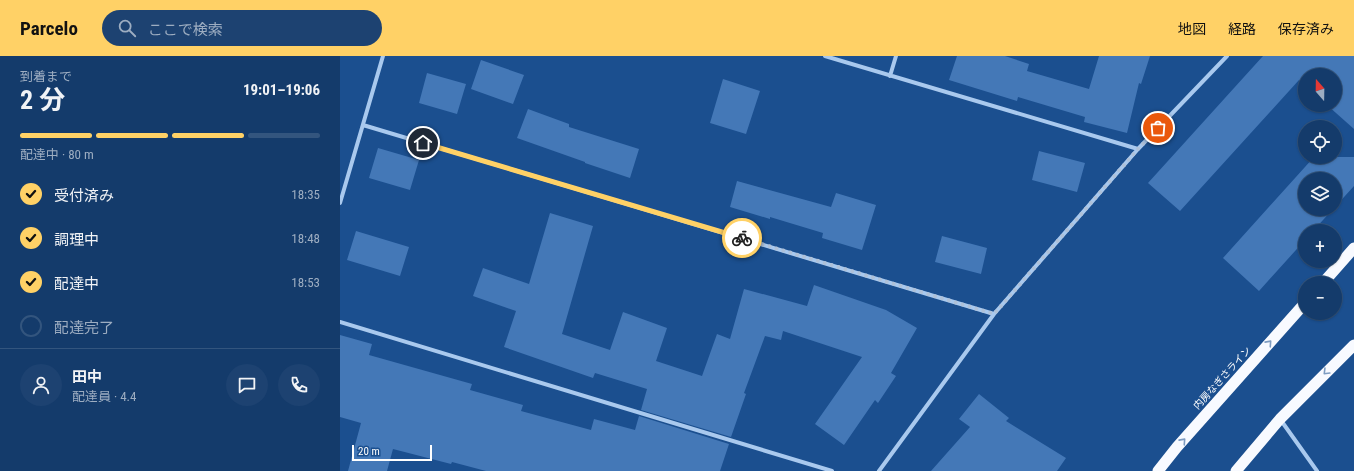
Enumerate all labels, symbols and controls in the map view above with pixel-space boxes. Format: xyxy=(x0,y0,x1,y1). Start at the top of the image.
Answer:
search box xyxy=(102,10,382,46)
text: Parcelo xyxy=(20,17,78,40)
icon: search xyxy=(116,17,138,39)
text: ここで検索 xyxy=(148,21,223,39)
text: 地図 xyxy=(1178,21,1206,37)
text: 経路 xyxy=(1228,21,1256,37)
text: 保存済み xyxy=(1278,21,1334,37)
north arrow xyxy=(1298,68,1342,112)
map controls xyxy=(1298,68,1342,320)
text: 到着まで xyxy=(20,69,72,84)
text: 19:01–19:06 xyxy=(243,81,320,99)
text: 2 分 xyxy=(20,85,65,115)
pin xyxy=(1141,111,1175,145)
icon: bag xyxy=(1147,117,1169,139)
button: locate xyxy=(1298,120,1342,164)
pin xyxy=(406,126,440,160)
icon: home xyxy=(412,132,434,154)
text: 配達中 · 80 m xyxy=(20,147,94,162)
button: layers xyxy=(1298,172,1342,216)
icon: check xyxy=(20,183,42,205)
text: 受付済み xyxy=(54,187,114,205)
text: 18:35 xyxy=(291,187,320,202)
courier xyxy=(722,218,762,258)
button: + xyxy=(1298,224,1342,268)
icon: check xyxy=(20,227,42,249)
icon: bike xyxy=(731,227,753,249)
text: 調理中 xyxy=(54,231,99,249)
text: 18:48 xyxy=(291,231,320,246)
icon: check xyxy=(20,271,42,293)
text: 配達中 xyxy=(54,275,99,293)
text: 18:53 xyxy=(291,275,320,290)
button: − xyxy=(1298,276,1342,320)
text: 配達完了 xyxy=(54,319,114,337)
one-way arrow xyxy=(1265,341,1272,348)
street label: 内房なぎさライン xyxy=(1191,345,1253,411)
button: person xyxy=(20,364,62,406)
button: chat xyxy=(226,364,268,406)
button: phone xyxy=(278,364,320,406)
one-way arrow xyxy=(1323,367,1331,375)
text: 田中 xyxy=(72,368,102,386)
text: 配達員 · 4.4 xyxy=(72,389,136,404)
one-way arrow xyxy=(1178,438,1185,445)
scale bar xyxy=(352,443,432,462)
text: 20 m xyxy=(358,445,380,458)

